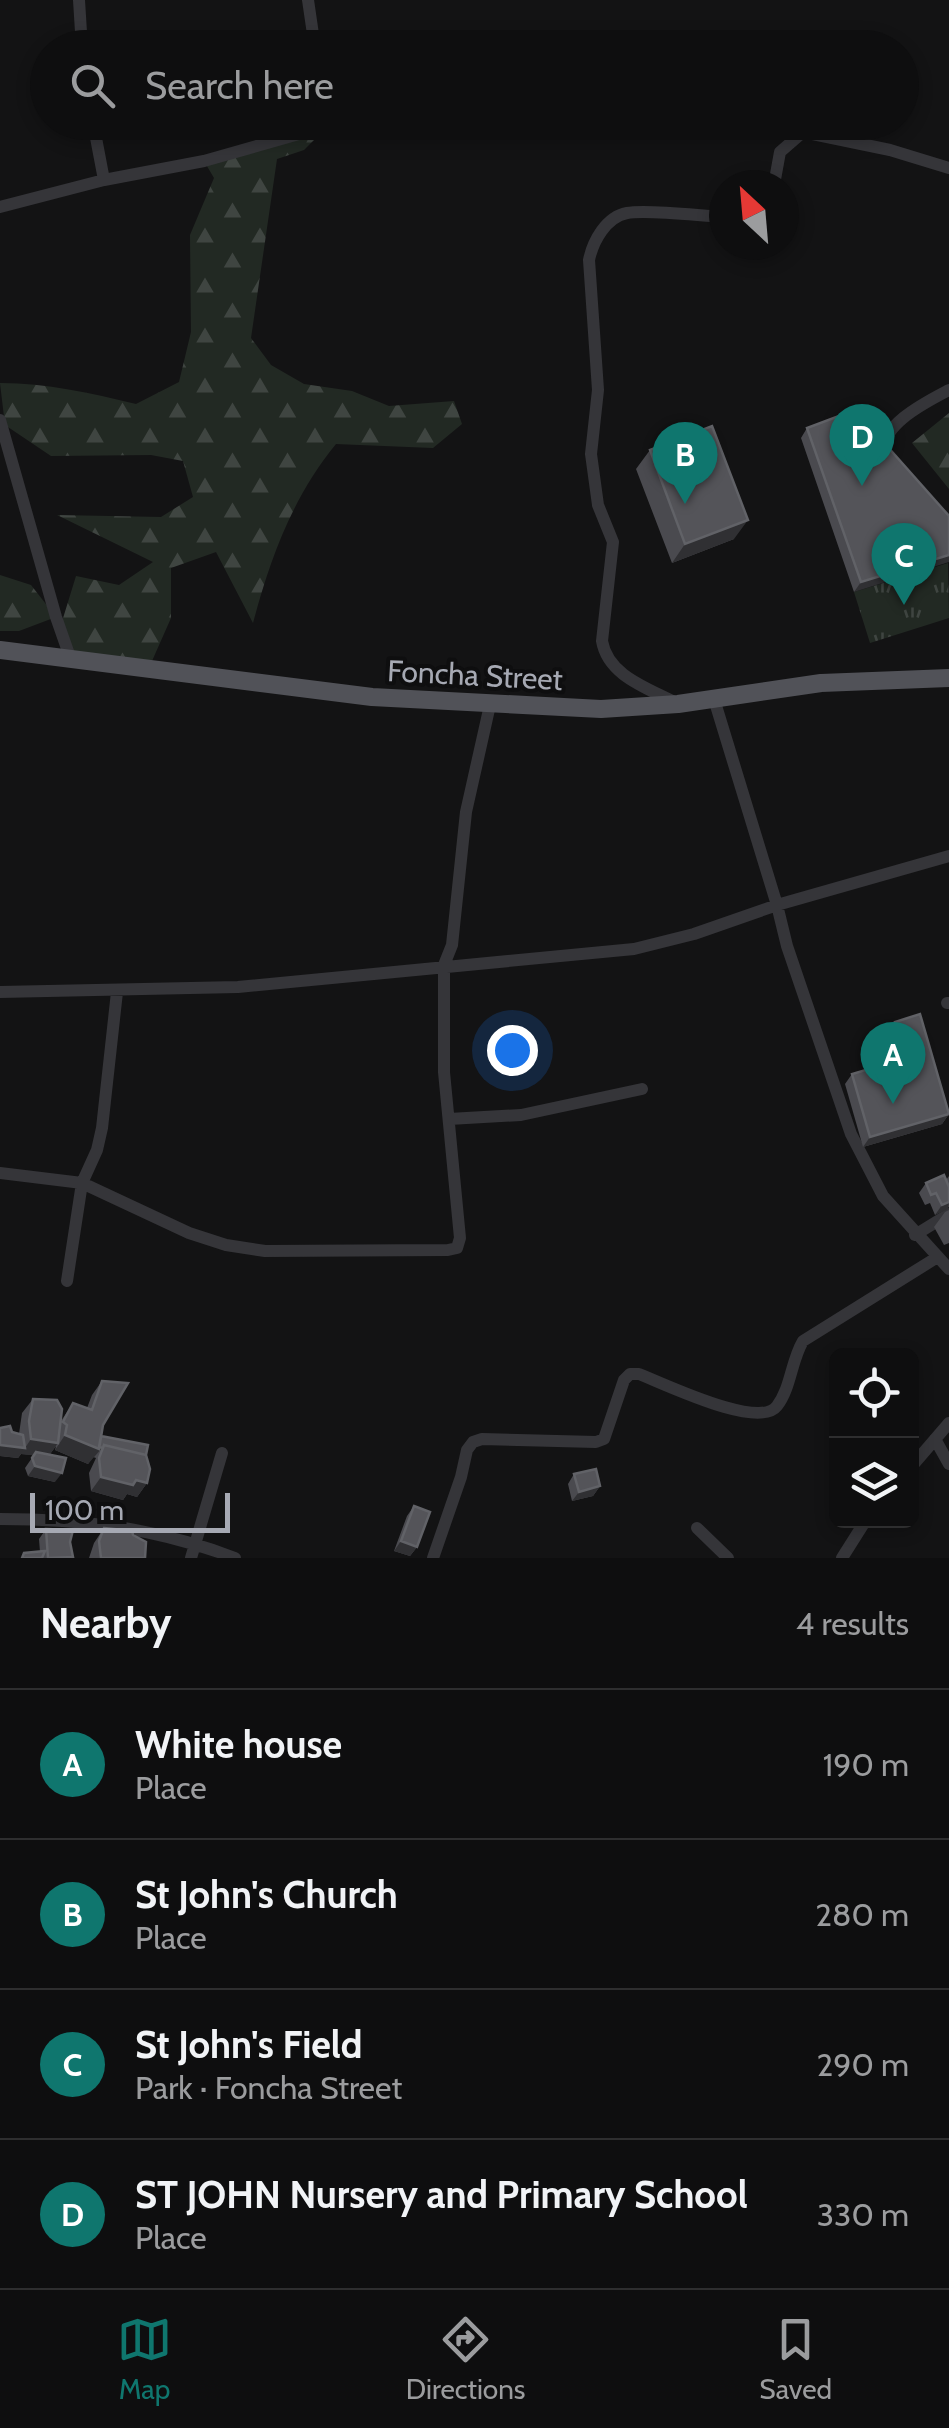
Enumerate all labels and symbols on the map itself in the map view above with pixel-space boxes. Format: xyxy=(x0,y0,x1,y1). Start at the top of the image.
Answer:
north arrow xyxy=(709,170,799,260)
pin: D xyxy=(830,404,894,486)
pin: B xyxy=(652,422,718,504)
pin: C xyxy=(872,522,936,605)
street label: Foncha Street xyxy=(386,652,564,698)
pin: A xyxy=(860,1022,926,1104)
your location xyxy=(487,1025,538,1076)
scale bar xyxy=(30,1488,230,1532)

